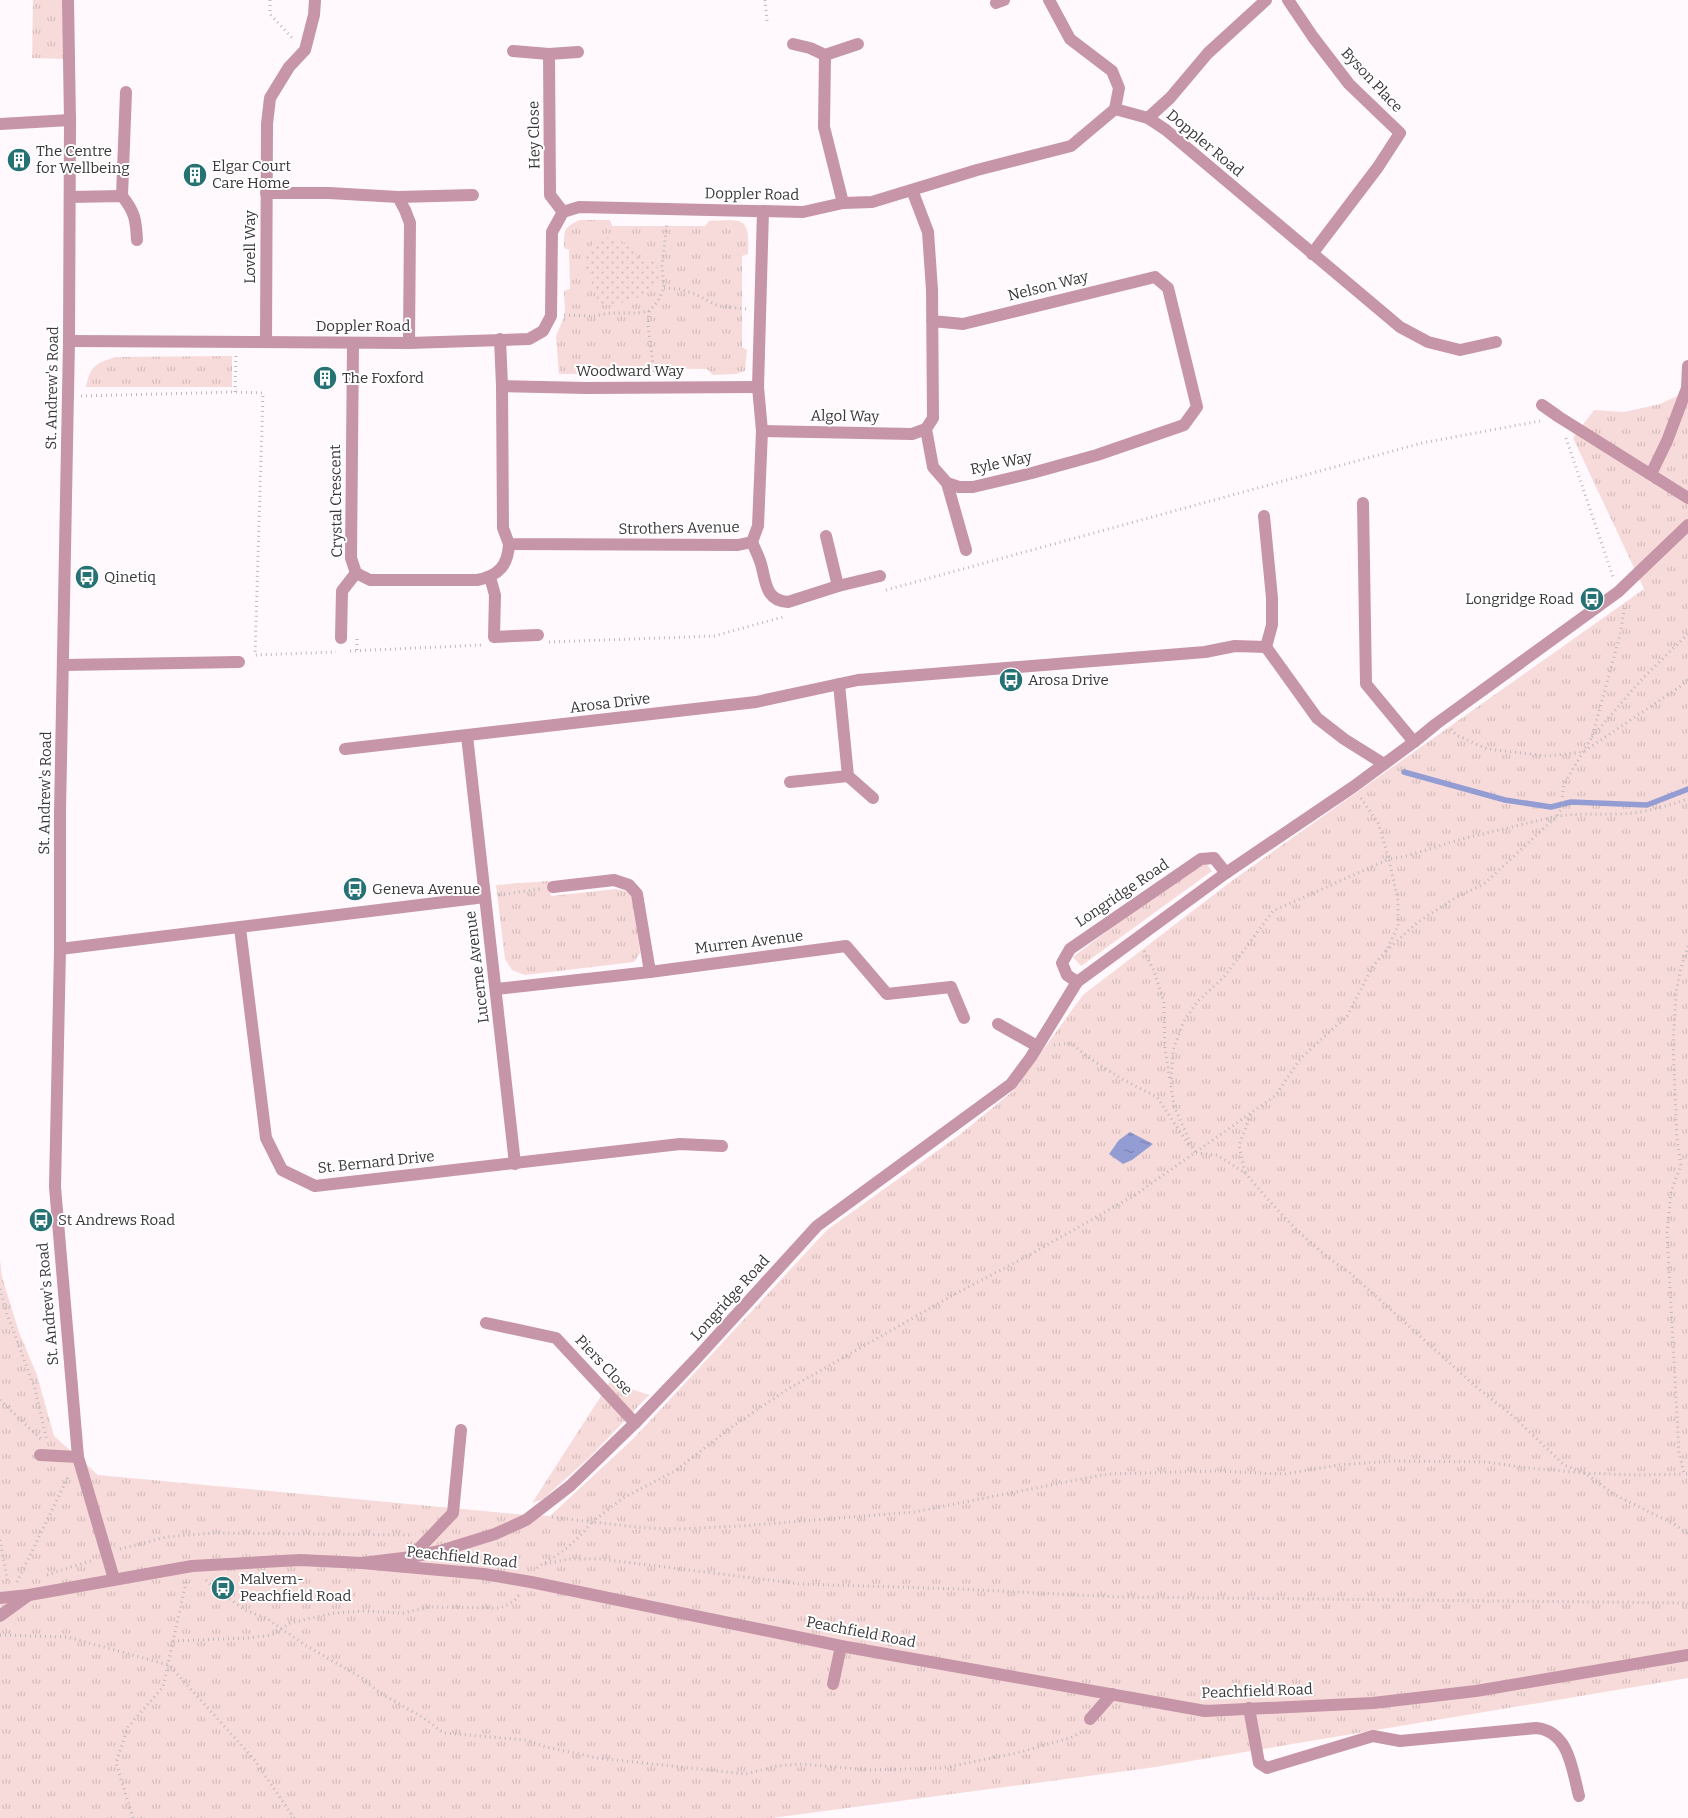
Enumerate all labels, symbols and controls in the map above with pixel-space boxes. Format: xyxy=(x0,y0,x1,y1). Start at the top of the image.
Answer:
street label: Byson Place xyxy=(1338,44,1406,116)
street label: Hey Close xyxy=(524,101,544,169)
street label: Doppler Road xyxy=(1163,106,1247,180)
place label: The Centre for Wellbeing xyxy=(36,142,130,177)
building icon: The Centre for Wellbeing xyxy=(6,147,32,173)
place label: Elgar Court Care Home xyxy=(212,157,292,192)
building icon: Elgar Court Care Home xyxy=(182,162,208,188)
street label: Doppler Road xyxy=(705,184,800,204)
street label: Lovell Way xyxy=(241,210,259,284)
street label: Nelson Way xyxy=(1006,267,1090,305)
street label: Doppler Road xyxy=(316,317,410,335)
street label: St. Andrew's Road xyxy=(42,326,62,450)
street label: Woodward Way xyxy=(576,362,684,380)
building icon: The Foxford xyxy=(312,365,338,391)
place label: The Foxford xyxy=(342,369,424,387)
street label: Algol Way xyxy=(811,406,880,426)
street label: Crystal Crescent xyxy=(326,444,346,558)
street label: Ryle Way xyxy=(969,448,1034,478)
street label: Strothers Avenue xyxy=(618,518,740,538)
bus stop icon: Qinetiq xyxy=(74,564,100,590)
place label: Qinetiq xyxy=(104,568,156,586)
bus stop icon: Longridge Road xyxy=(1579,586,1605,612)
place label: Longridge Road xyxy=(1465,590,1574,608)
bus stop icon: Arosa Drive xyxy=(998,667,1024,693)
place label: Arosa Drive xyxy=(1028,671,1109,689)
street label: Arosa Drive xyxy=(569,689,651,717)
street label: St. Andrew's Road xyxy=(35,731,55,855)
street label: Longridge Road xyxy=(1072,855,1172,931)
bus stop icon: Geneva Avenue xyxy=(342,876,368,902)
place label: Geneva Avenue xyxy=(372,880,480,898)
street label: Lucerne Avenue xyxy=(461,910,493,1024)
street label: Murren Avenue xyxy=(694,926,804,958)
street label: St. Bernard Drive xyxy=(317,1147,435,1177)
bus stop icon: St Andrews Road xyxy=(28,1207,54,1233)
place label: St Andrews Road xyxy=(58,1211,175,1229)
street label: St. Andrew's Road xyxy=(34,1242,62,1366)
street label: Longridge Road xyxy=(687,1251,773,1344)
street label: Piers Close xyxy=(572,1331,636,1399)
street label: Peachfield Road xyxy=(406,1542,518,1572)
place label: Malvern- Peachfield Road xyxy=(240,1570,351,1605)
bus stop icon: Malvern- Peachfield Road xyxy=(210,1575,236,1601)
street label: Peachfield Road xyxy=(805,1613,917,1651)
street label: Peachfield Road xyxy=(1201,1680,1313,1702)

